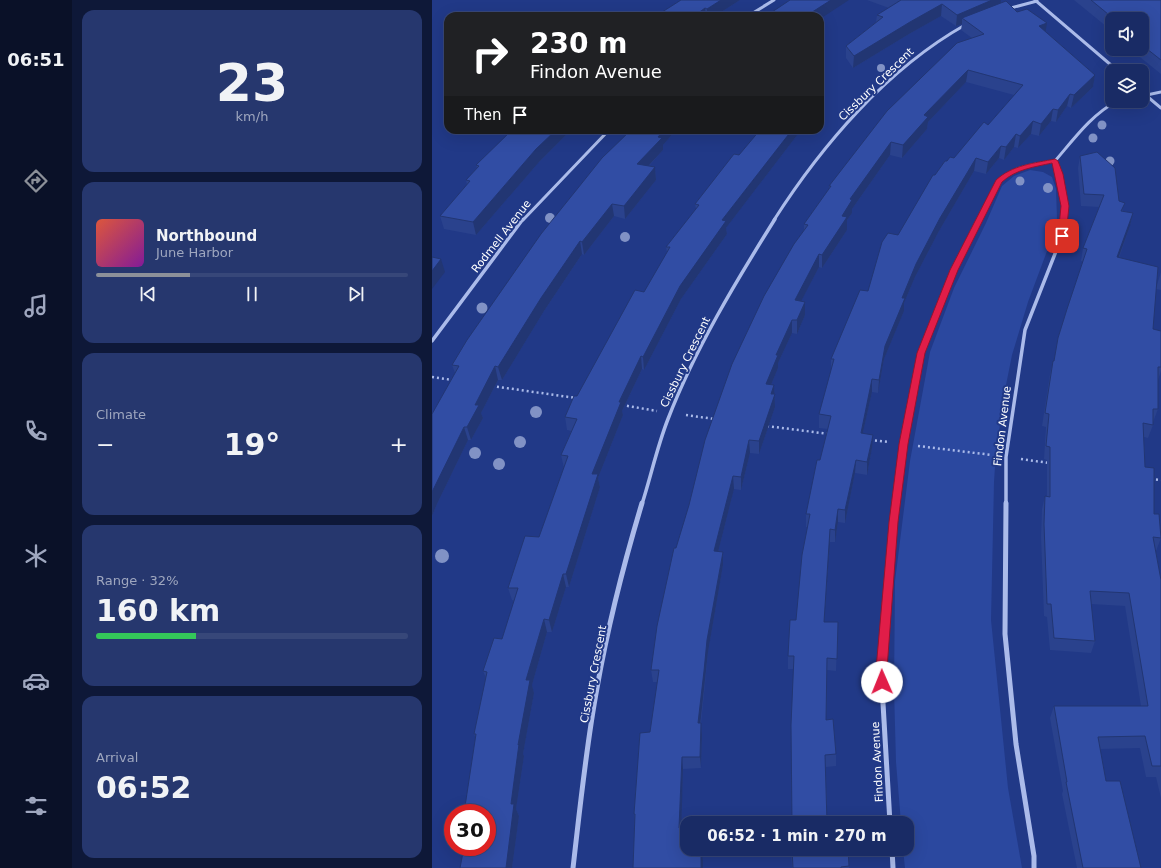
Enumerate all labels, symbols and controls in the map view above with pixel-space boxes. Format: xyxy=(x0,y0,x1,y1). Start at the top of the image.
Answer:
map controls xyxy=(1105,12,1149,108)
button: sound xyxy=(1105,12,1149,56)
text: 230 m xyxy=(530,27,627,60)
icon: right xyxy=(464,28,516,80)
street label: Cissbury Crescent xyxy=(836,45,917,124)
text: 06:51 xyxy=(7,49,65,70)
text: 23 xyxy=(216,53,288,113)
text: Findon Avenue xyxy=(530,61,662,82)
button: layers xyxy=(1105,64,1149,108)
icon: arrive xyxy=(509,104,531,126)
text: Then xyxy=(464,106,501,124)
text: km/h xyxy=(236,109,268,124)
icon: directions xyxy=(22,167,50,195)
street label: Rodmell Avenue xyxy=(469,197,534,275)
pin xyxy=(1045,219,1079,253)
icon: arrive xyxy=(1051,225,1073,247)
text: Northbound xyxy=(156,227,257,245)
text: June Harbor xyxy=(156,245,233,260)
icon: previous xyxy=(137,283,159,305)
icon: pause xyxy=(241,283,263,305)
icon: next xyxy=(345,283,367,305)
icon: music xyxy=(22,292,50,320)
street label: Cissbury Crescent xyxy=(658,314,713,410)
street label: Findon Avenue xyxy=(991,385,1014,467)
text: Climate xyxy=(96,407,146,422)
icon: phone xyxy=(22,417,50,445)
text: 19° xyxy=(224,427,280,462)
text: − xyxy=(96,432,114,457)
text: + xyxy=(390,432,408,457)
icon: climate xyxy=(22,542,50,570)
text: Range · 32% xyxy=(96,573,179,588)
text: 160 km xyxy=(96,593,220,628)
street label: Cissbury Crescent xyxy=(578,623,609,724)
position arrow xyxy=(861,661,903,703)
icon: car xyxy=(22,667,50,695)
street label: Findon Avenue xyxy=(869,721,886,803)
text: Arrival xyxy=(96,750,138,765)
text: 06:52 xyxy=(96,770,192,805)
icon: filters xyxy=(22,792,50,820)
speed limit sign: 30 xyxy=(444,804,496,856)
text: 06:52 · 1 min · 270 m xyxy=(707,827,887,845)

